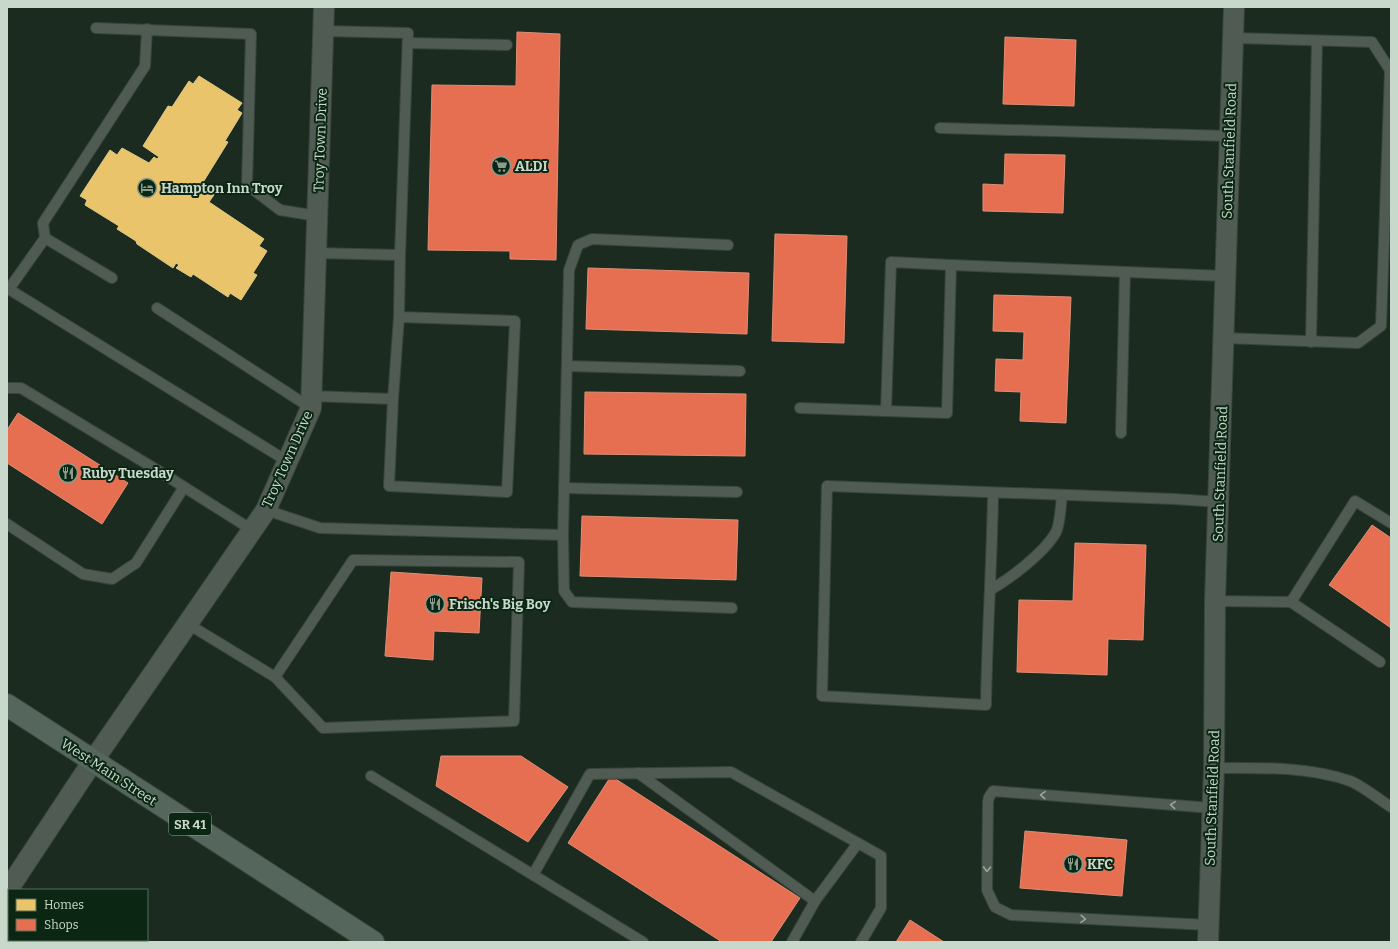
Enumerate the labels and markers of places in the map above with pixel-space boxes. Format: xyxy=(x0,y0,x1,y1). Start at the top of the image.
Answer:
supermarket icon: ALDI xyxy=(490,155,512,177)
place label: ALDI xyxy=(515,158,548,175)
hotel icon: Hampton Inn Troy xyxy=(136,177,158,199)
place label: Hampton Inn Troy xyxy=(161,180,283,197)
restaurant icon: Ruby Tuesday xyxy=(57,462,79,484)
place label: Ruby Tuesday xyxy=(82,465,174,482)
restaurant icon: Frisch's Big Boy xyxy=(424,593,446,615)
place label: Frisch's Big Boy xyxy=(449,596,551,613)
restaurant icon: KFC xyxy=(1062,853,1084,875)
place label: KFC xyxy=(1087,856,1113,873)

